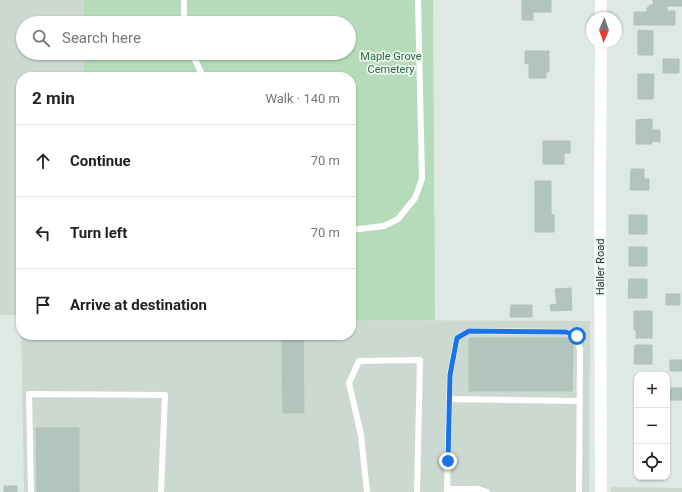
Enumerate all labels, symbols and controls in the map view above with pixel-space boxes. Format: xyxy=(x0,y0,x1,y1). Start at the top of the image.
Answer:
north arrow xyxy=(586,12,622,48)
search box xyxy=(16,16,356,60)
icon: search xyxy=(30,27,52,49)
text: Search here xyxy=(62,29,141,47)
park label: Maple Grove Cemetery xyxy=(360,50,422,76)
text: 2 min xyxy=(32,88,75,108)
text: Walk · 140 m xyxy=(265,91,340,106)
icon: ahead xyxy=(32,150,54,172)
text: Continue xyxy=(70,152,131,170)
text: 70 m xyxy=(311,153,340,168)
icon: left xyxy=(32,222,54,244)
text: Turn left xyxy=(70,224,127,242)
text: 70 m xyxy=(311,225,340,240)
street label: Haller Road xyxy=(594,239,607,295)
icon: arrive xyxy=(32,294,54,316)
text: Arrive at destination xyxy=(70,296,207,314)
route start xyxy=(568,327,586,345)
map controls xyxy=(634,372,670,480)
button: + xyxy=(634,372,670,408)
button: − xyxy=(634,408,670,444)
button: locate xyxy=(634,444,670,480)
route end xyxy=(439,452,457,470)

